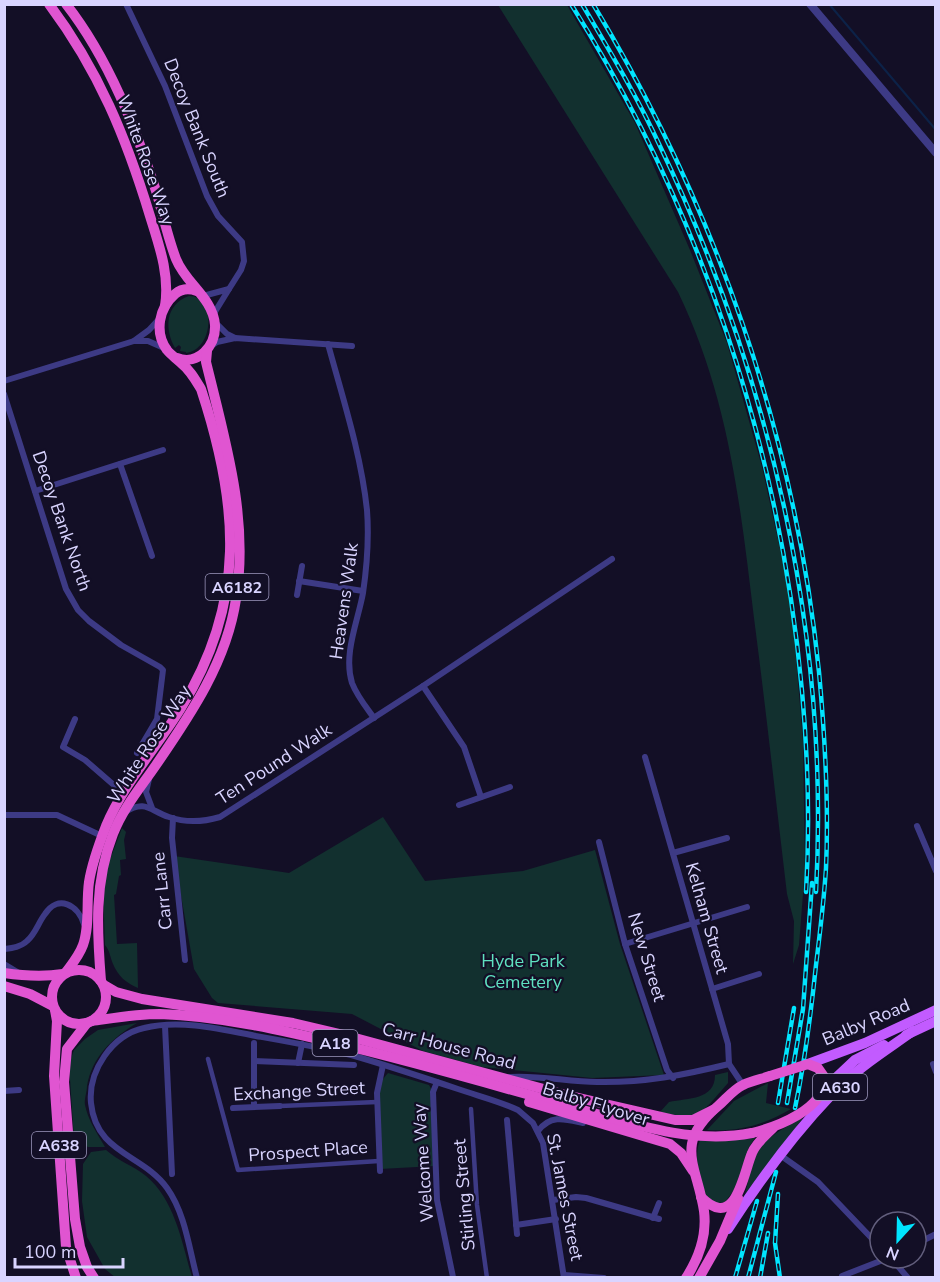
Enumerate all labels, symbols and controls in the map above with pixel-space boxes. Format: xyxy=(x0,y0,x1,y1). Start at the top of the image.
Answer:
street label: Decoy Bank South xyxy=(158,55,236,201)
street label: White Rose Way xyxy=(111,92,181,229)
street label: Decoy Bank North xyxy=(27,448,97,594)
street label: Heavens Walk xyxy=(324,540,364,661)
road number: A6182 xyxy=(206,574,268,600)
street label: White Rose Way xyxy=(102,679,197,808)
street label: Ten Pound Walk xyxy=(212,717,337,810)
street label: Carr Lane xyxy=(146,851,178,931)
street label: Kelham Street xyxy=(680,859,735,977)
street label: New Street xyxy=(622,910,672,1005)
park label: Hyde Park Cemetery xyxy=(481,949,566,994)
street label: Balby Road xyxy=(818,993,914,1051)
street label: Carr House Road xyxy=(380,1017,518,1075)
road number: A18 xyxy=(312,1030,358,1056)
road number: A630 xyxy=(813,1074,867,1100)
street label: Exchange Street xyxy=(233,1076,366,1106)
street label: Balby Flyover xyxy=(540,1076,653,1132)
street label: Welcome Way xyxy=(407,1102,439,1223)
street label: St. James Street xyxy=(541,1131,589,1263)
road number: A638 xyxy=(32,1132,86,1158)
street label: Prospect Place xyxy=(248,1135,368,1167)
street label: Stirling Street xyxy=(447,1137,481,1252)
north arrow xyxy=(868,1210,928,1270)
scale bar xyxy=(15,1231,123,1269)
text: 100 m xyxy=(24,1240,76,1264)
text: N xyxy=(883,1241,902,1265)

